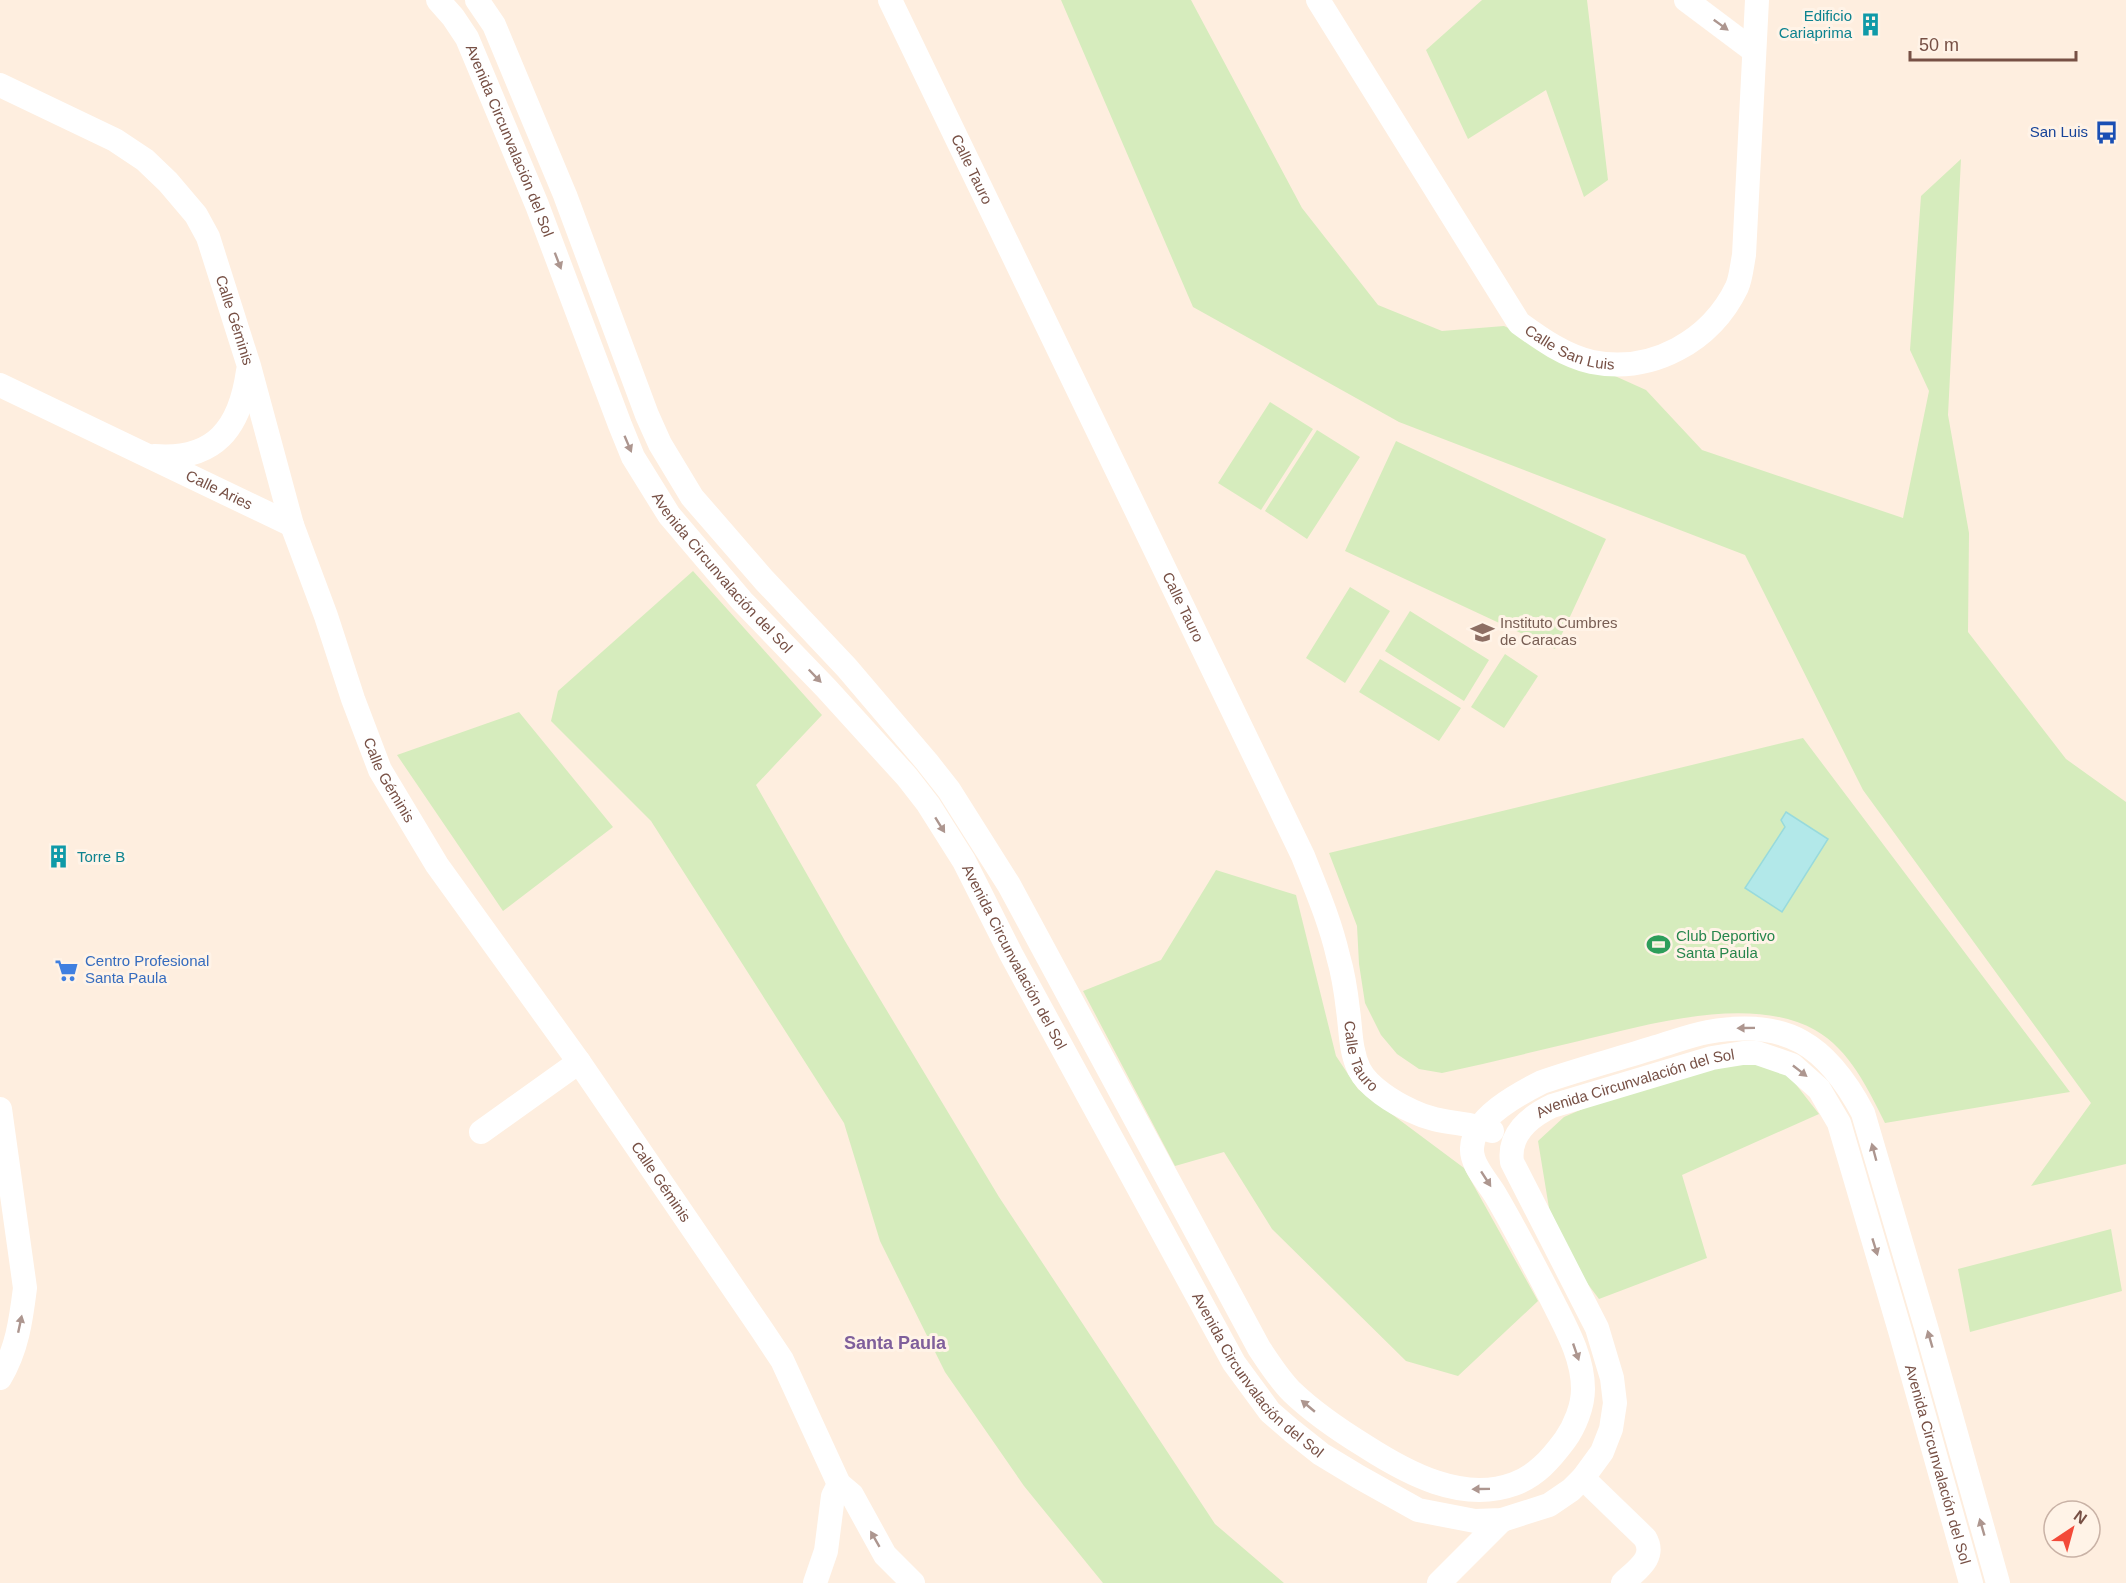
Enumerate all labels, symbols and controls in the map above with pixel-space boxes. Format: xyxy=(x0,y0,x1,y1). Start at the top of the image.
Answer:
place label: Edificio Cariaprima xyxy=(1779,7,1853,41)
building icon: Edificio Cariaprima xyxy=(1857,12,1883,38)
one-way arrow xyxy=(1713,18,1728,30)
scale bar xyxy=(1910,24,2076,62)
text: 50 m xyxy=(1919,35,1959,55)
street label: Avenida Circunvalación del Sol xyxy=(463,42,557,239)
bus stop icon: San Luis xyxy=(2093,119,2119,145)
place label: San Luis xyxy=(2030,123,2088,140)
street label: Calle Tauro xyxy=(948,131,996,207)
one-way arrow xyxy=(554,253,564,271)
street label: Calle Géminis xyxy=(213,273,257,367)
street label: Calle San Luis xyxy=(1522,321,1615,372)
one-way arrow xyxy=(623,435,633,453)
street label: Calle Aries xyxy=(183,466,255,513)
street label: Avenida Circunvalación del Sol xyxy=(649,489,796,656)
street label: Calle Tauro xyxy=(1159,569,1207,645)
place label: Instituto Cumbres de Caracas xyxy=(1500,614,1618,648)
school or university icon: Instituto Cumbres de Caracas xyxy=(1469,619,1495,645)
one-way arrow xyxy=(807,669,821,683)
street label: Calle Géminis xyxy=(360,735,418,825)
one-way arrow xyxy=(935,817,946,833)
building icon: Torre B xyxy=(46,844,72,870)
place label: Torre B xyxy=(77,848,125,865)
street label: Avenida Circunvalación del Sol xyxy=(959,861,1070,1052)
place label: Club Deportivo Santa Paula xyxy=(1676,927,1775,961)
sports icon: Club Deportivo Santa Paula xyxy=(1645,932,1671,958)
place label: Centro Profesional Santa Paula xyxy=(85,952,209,986)
supermarket icon: Centro Profesional Santa Paula xyxy=(54,957,80,983)
street label: Calle Tauro xyxy=(1341,1020,1382,1095)
one-way arrow xyxy=(1736,1023,1755,1033)
street label: Avenida Circunvalación del Sol xyxy=(1532,1046,1736,1121)
one-way arrow xyxy=(1792,1065,1807,1077)
street label: Calle Géminis xyxy=(628,1138,695,1225)
one-way arrow xyxy=(1869,1143,1878,1161)
one-way arrow xyxy=(1480,1171,1491,1188)
one-way arrow xyxy=(1871,1238,1880,1256)
street label: Avenida Circunvalación del Sol xyxy=(1189,1289,1327,1461)
one-way arrow xyxy=(16,1314,25,1333)
one-way arrow xyxy=(1925,1330,1934,1348)
district label: Santa Paula xyxy=(844,1333,947,1353)
one-way arrow xyxy=(1571,1343,1581,1361)
street label: Avenida Circunvalación del Sol xyxy=(1902,1362,1974,1566)
one-way arrow xyxy=(1300,1399,1316,1412)
one-way arrow xyxy=(1471,1484,1490,1493)
north arrow xyxy=(2042,1499,2102,1559)
text: N xyxy=(2071,1507,2090,1528)
one-way arrow xyxy=(1977,1518,1986,1536)
one-way arrow xyxy=(870,1531,881,1547)

